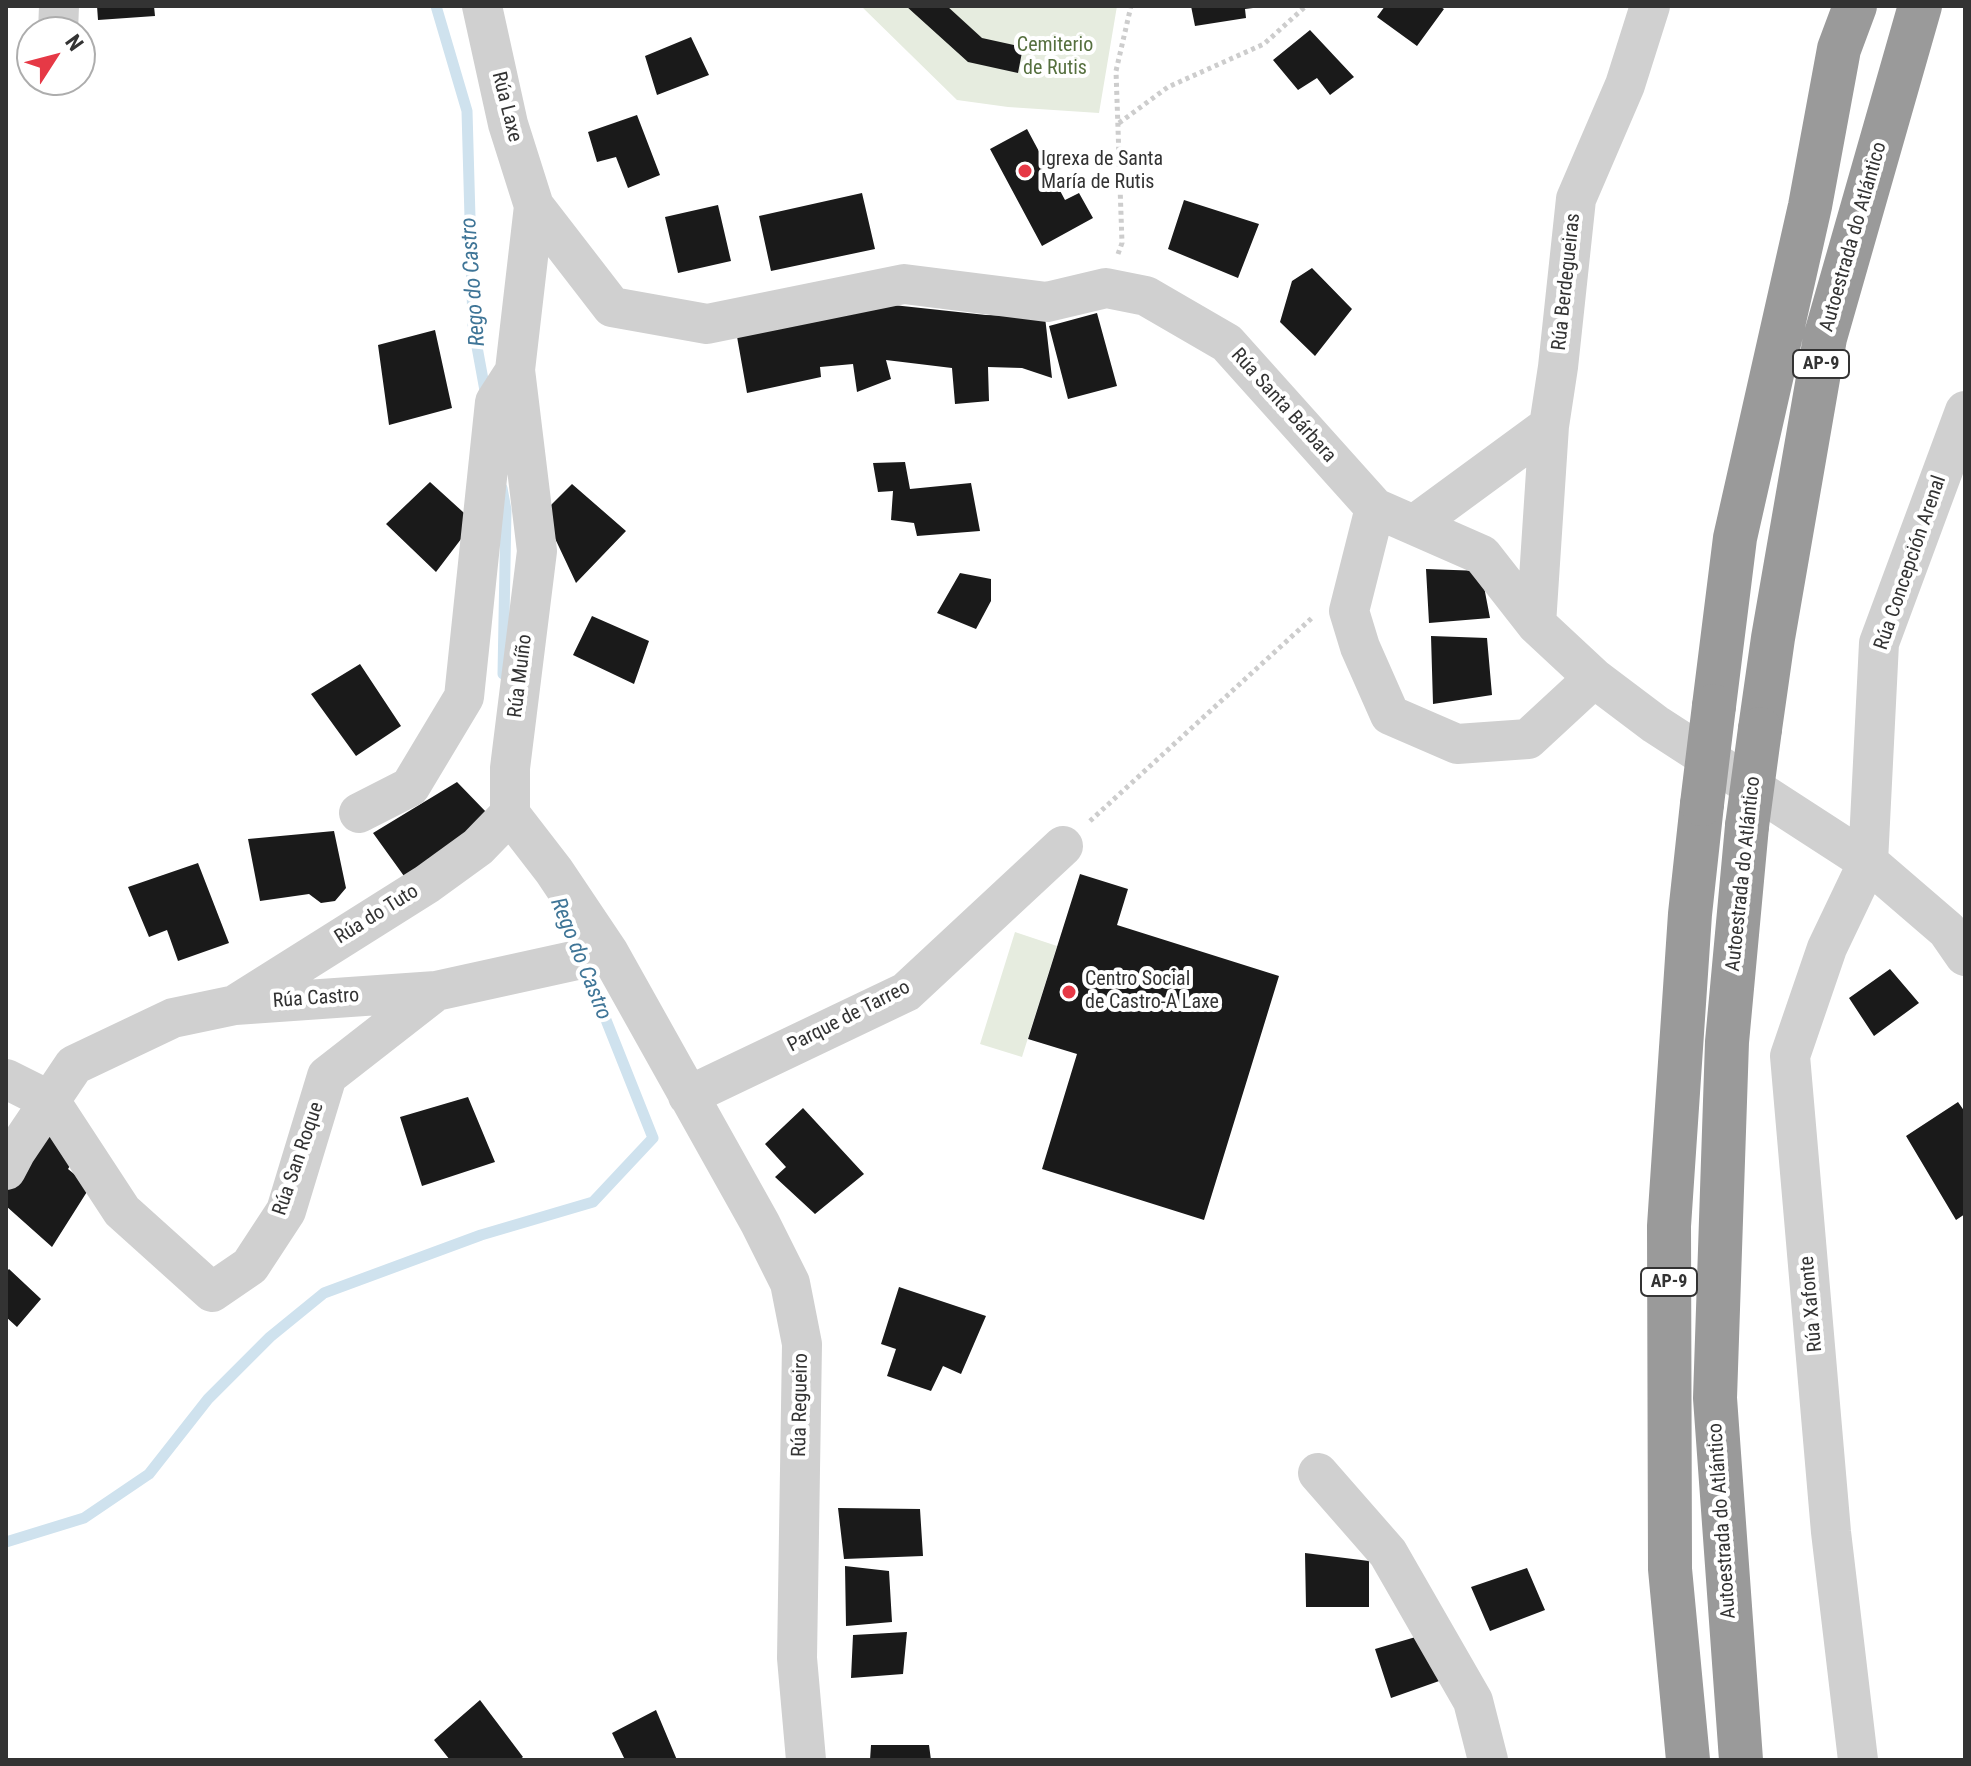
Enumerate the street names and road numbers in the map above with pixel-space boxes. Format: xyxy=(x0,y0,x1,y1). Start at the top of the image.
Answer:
street label: Rúa Laxe xyxy=(486,69,526,145)
street label: Autoestrada do Atlántico xyxy=(1815,139,1893,335)
street label: Rúa Berdegueiras xyxy=(1548,212,1586,352)
street label: Rúa Santa Bárbara xyxy=(1225,344,1341,468)
road number: AP-9 xyxy=(1793,350,1849,378)
street label: Rúa Concepción Arenal xyxy=(1870,473,1952,653)
street label: Rúa Muíño xyxy=(504,633,538,719)
street label: Autoestrada do Atlántico xyxy=(1722,775,1766,973)
street label: Rúa do Tuto xyxy=(331,880,423,950)
street label: Parque de Tarreo xyxy=(784,976,914,1058)
street label: Rúa Castro xyxy=(272,984,360,1014)
street label: Rúa San Roque xyxy=(268,1099,330,1219)
street label: Rúa Xafonte xyxy=(1796,1255,1828,1353)
road number: AP-9 xyxy=(1641,1268,1697,1296)
street label: Rúa Regueiro xyxy=(788,1353,814,1457)
street label: Autoestrada do Atlántico xyxy=(1704,1422,1742,1620)

